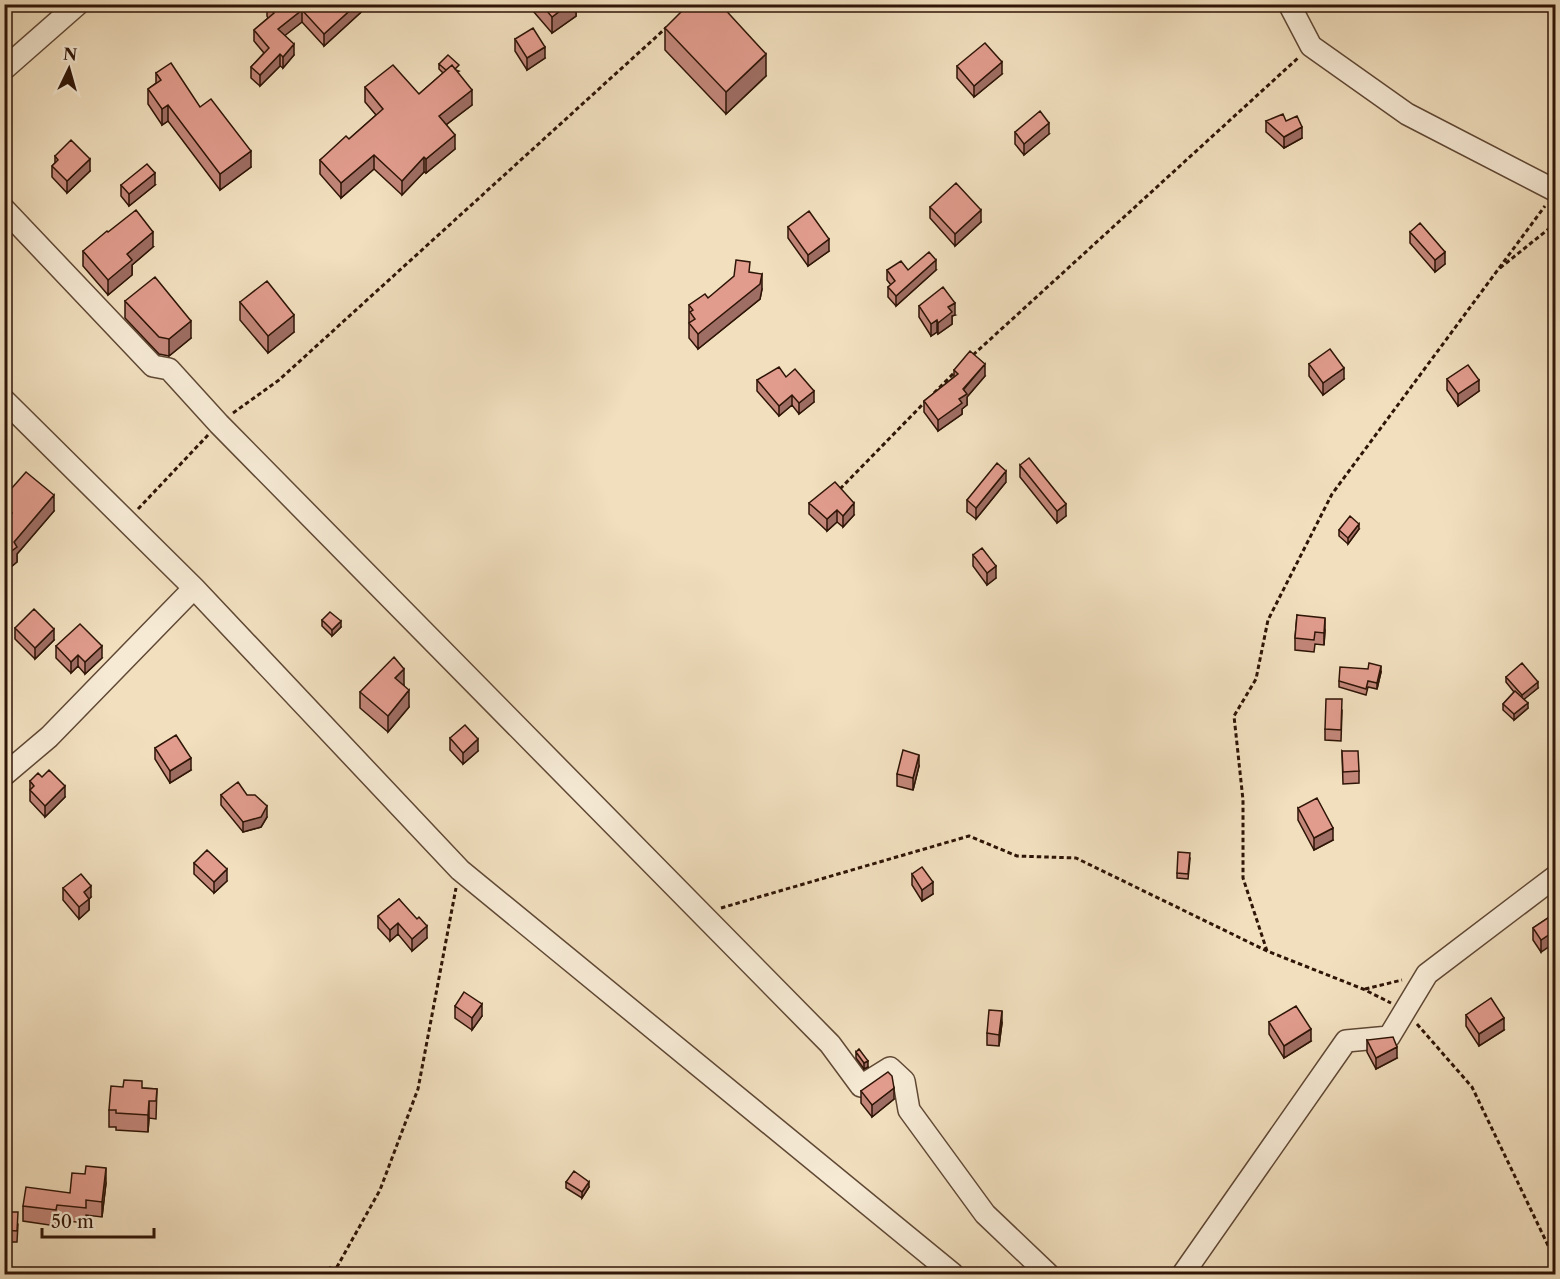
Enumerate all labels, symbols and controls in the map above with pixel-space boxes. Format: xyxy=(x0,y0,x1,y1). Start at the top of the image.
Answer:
north arrow xyxy=(39,39,99,99)
text: N xyxy=(63,43,78,65)
scale bar xyxy=(42,1201,154,1239)
text: 50 m xyxy=(51,1211,94,1233)

